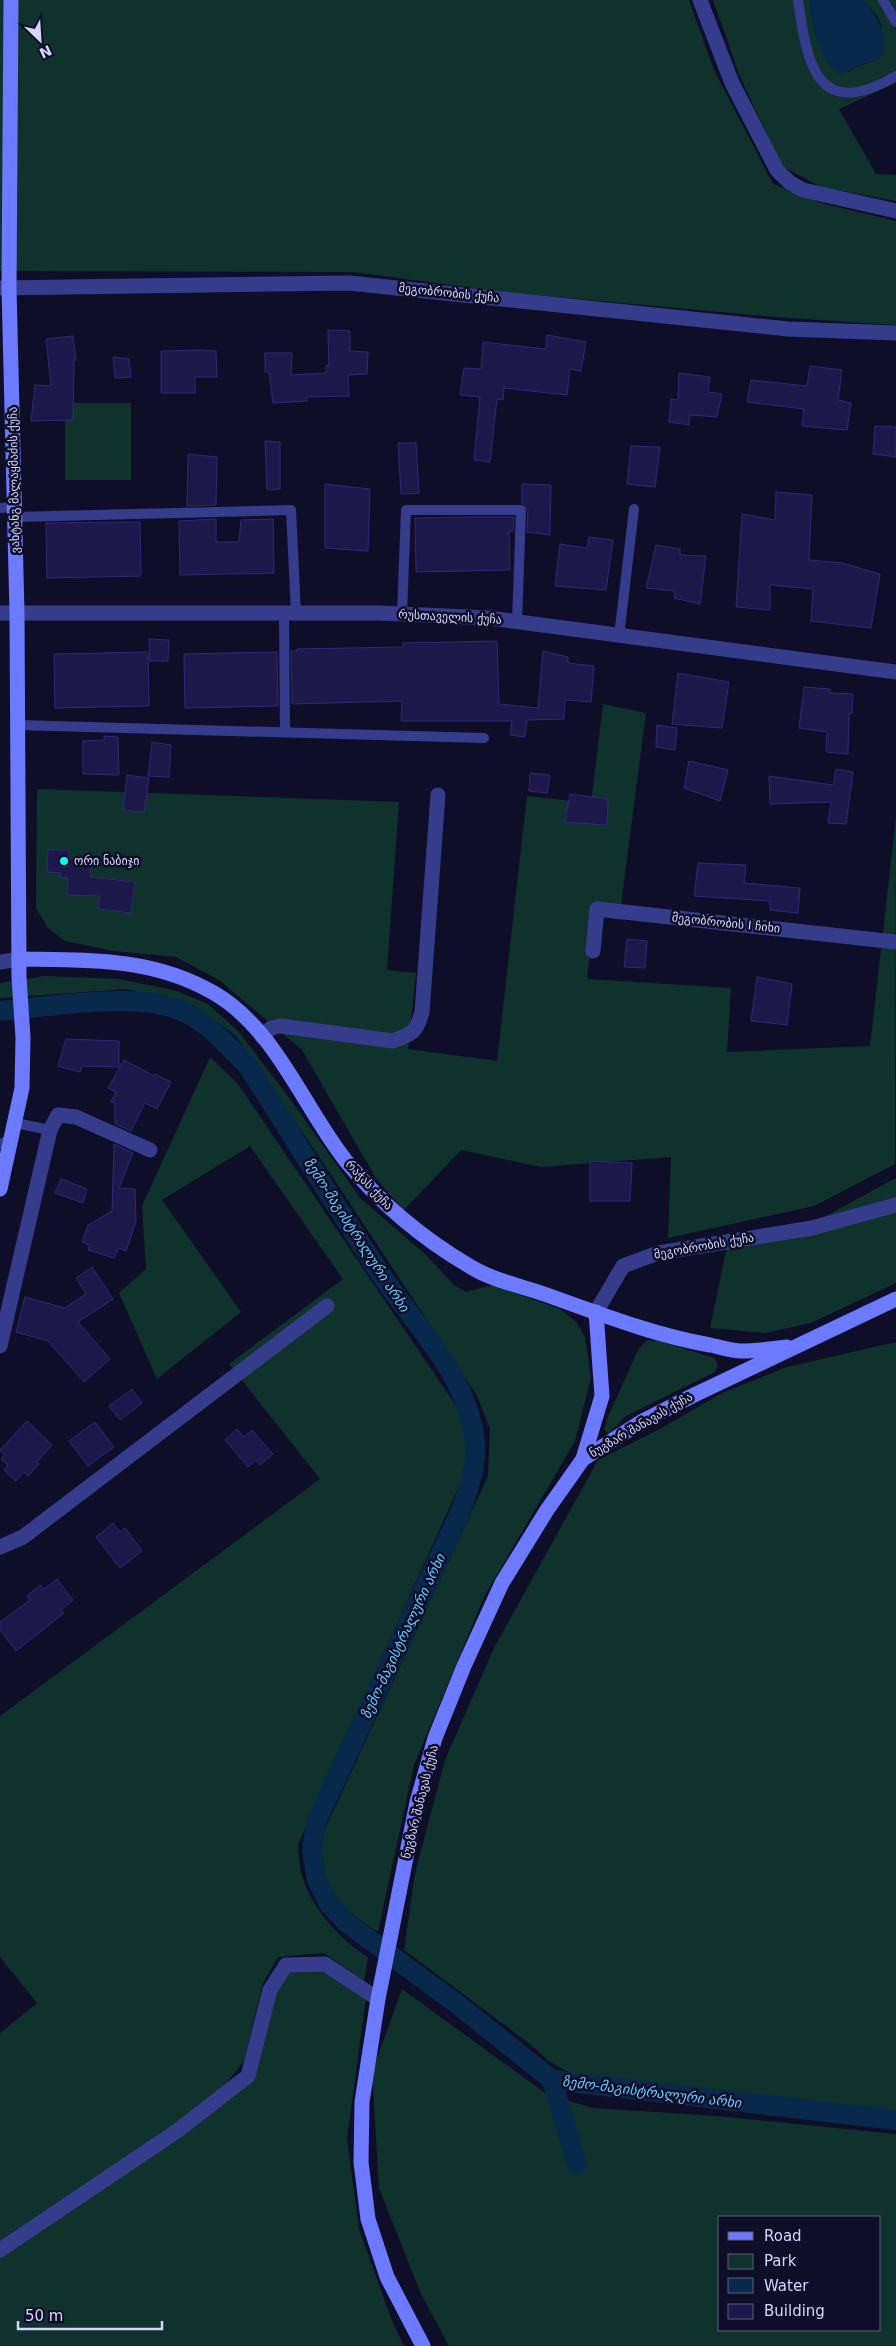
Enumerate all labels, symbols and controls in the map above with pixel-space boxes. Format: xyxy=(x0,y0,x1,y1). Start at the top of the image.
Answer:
north arrow xyxy=(15,15,65,65)
text: N xyxy=(37,42,54,62)
street label: მეგობრობის ქუჩა xyxy=(398,281,500,305)
street label: ვახტანგ მალაყმაძის ქუჩა xyxy=(6,407,22,553)
street label: რუსთაველის ქუჩა xyxy=(398,607,502,627)
place label: ორი ნაბიჯი xyxy=(74,854,139,868)
marker: ორი ნაბიჯი xyxy=(58,855,70,867)
street label: მეგობრობის I ჩიხი xyxy=(671,910,781,936)
water label: ზემო-მაგისტრალური არხი xyxy=(301,1155,413,1315)
street label: რაჭას ქუჩა xyxy=(342,1157,396,1213)
street label: მეგობრობის ქუჩა xyxy=(653,1230,755,1262)
street label: ნუგზარ შანავას ქუჩა xyxy=(587,1390,695,1460)
water label: ზემო-მაგისტრალური არხი xyxy=(358,1550,449,1721)
street label: ნუგზარ შანავას ქუჩა xyxy=(399,1744,441,1860)
water label: ზემო-მაგისტრალური არხი xyxy=(562,2073,743,2111)
legend xyxy=(718,2216,881,2331)
text: Road xyxy=(764,2227,802,2245)
text: Park xyxy=(764,2252,797,2270)
text: Water xyxy=(764,2277,809,2295)
scale bar xyxy=(18,2298,161,2330)
text: Building xyxy=(764,2302,825,2320)
text: 50 m xyxy=(25,2307,63,2325)

